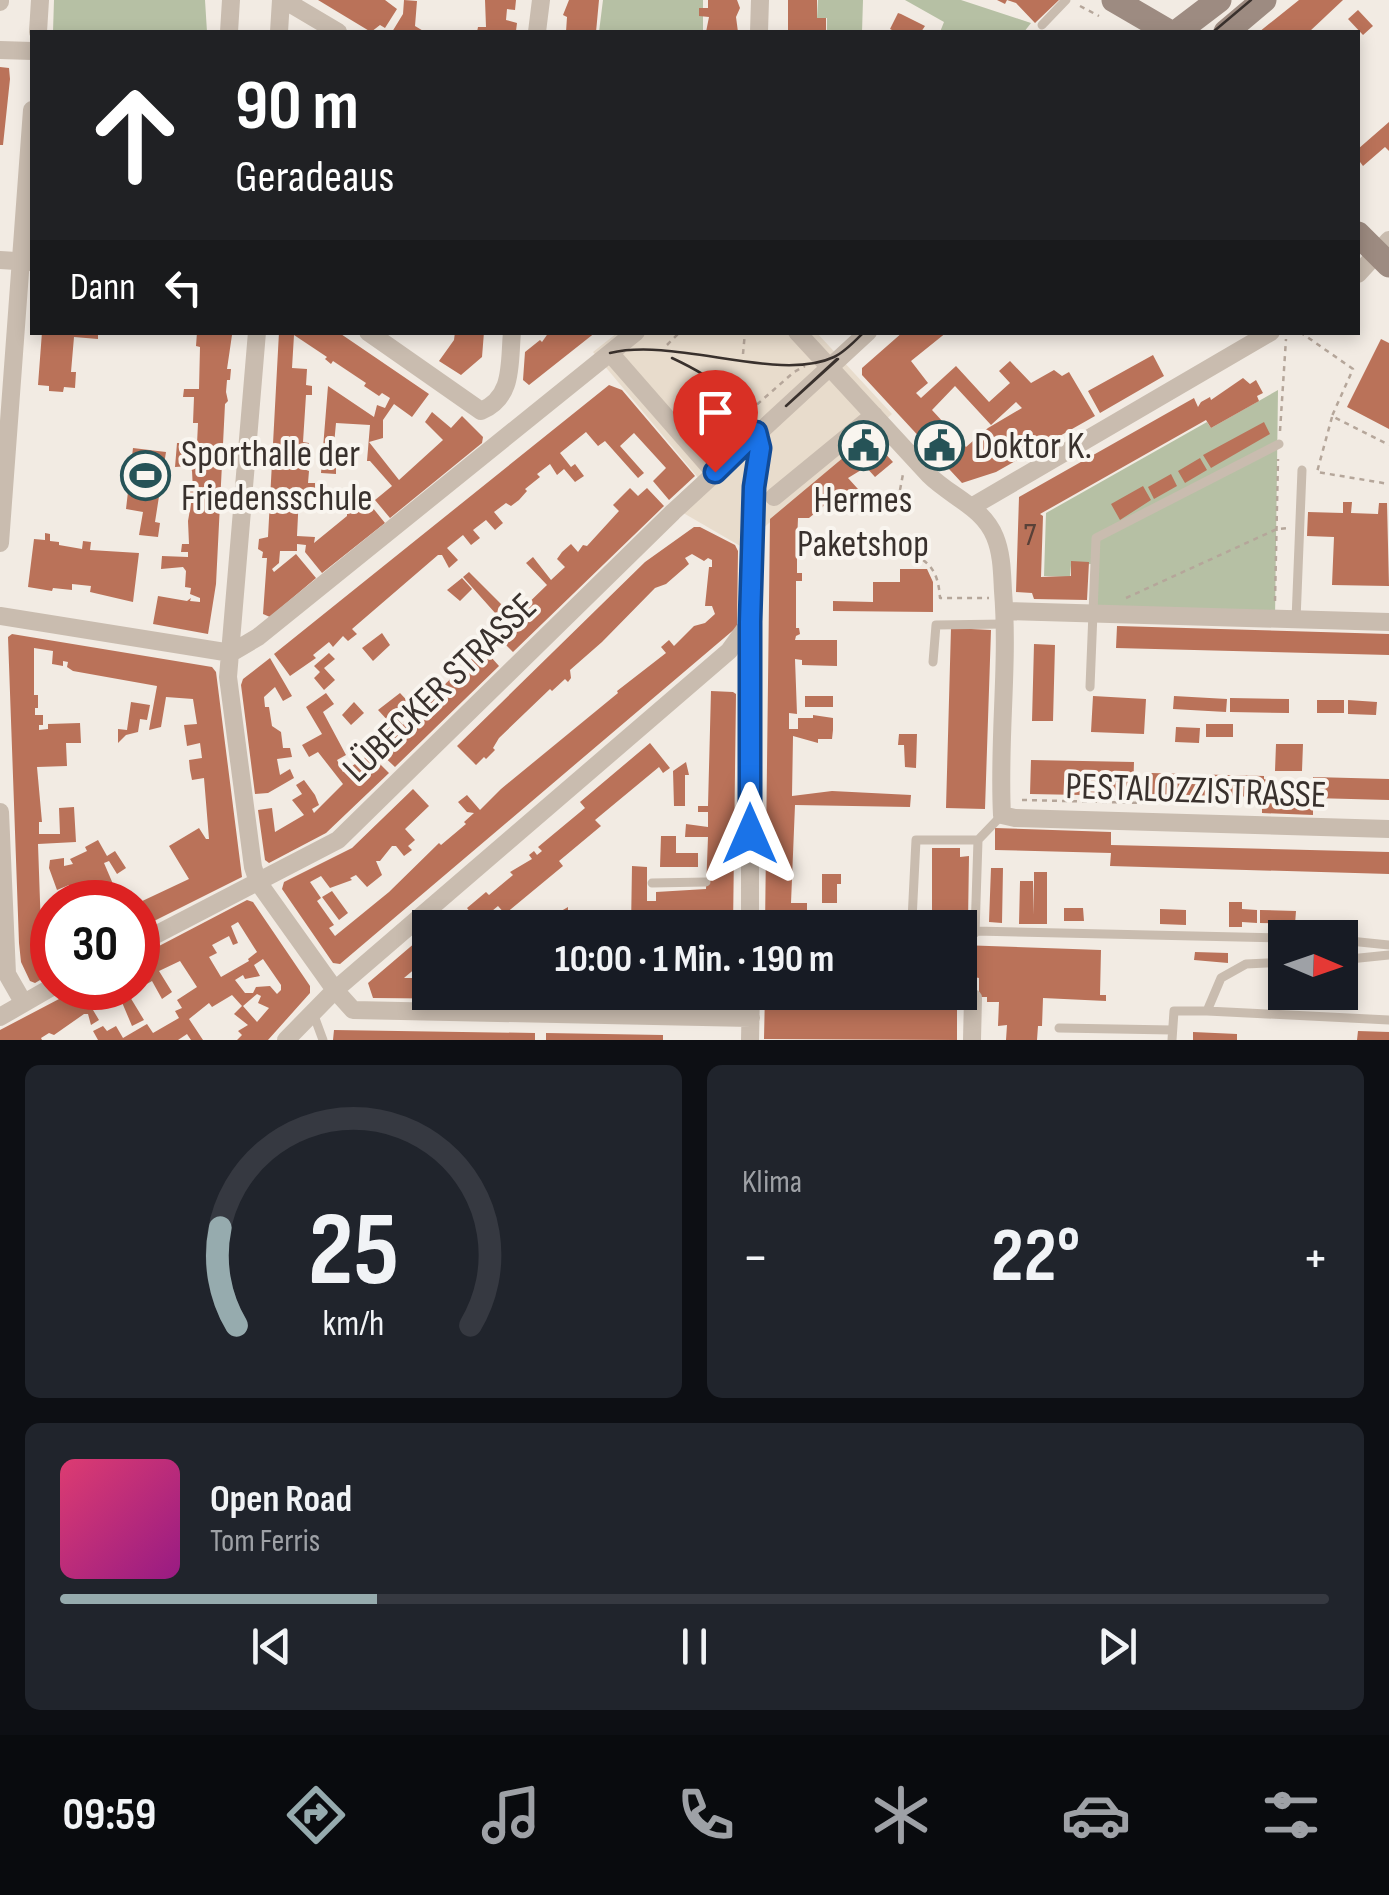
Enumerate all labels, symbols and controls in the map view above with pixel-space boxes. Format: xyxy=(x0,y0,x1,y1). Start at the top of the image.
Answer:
text: 90 m xyxy=(235,65,359,149)
icon: ahead xyxy=(70,70,200,200)
text: Geradeaus xyxy=(235,150,394,205)
icon: left xyxy=(156,260,211,315)
text: Dann xyxy=(70,265,136,310)
pin xyxy=(673,370,758,473)
icon: arrive xyxy=(688,385,743,440)
public building icon: Hermes Paketshop xyxy=(837,420,889,472)
public building icon: Doktor K. xyxy=(913,420,965,472)
place label: Doktor K. xyxy=(974,424,1092,469)
place label: Sporthalle der Friedensschule xyxy=(181,432,373,521)
sports icon: Sporthalle der Friedensschule xyxy=(120,450,172,502)
place label: Hermes Paketshop xyxy=(797,478,929,567)
house number: 7 xyxy=(1024,516,1037,555)
street label: LÜBECKER STRASSE xyxy=(334,584,546,792)
street label: PESTALOZZISTRASSE xyxy=(1065,764,1327,818)
position arrow xyxy=(698,782,802,886)
speed limit sign: 30 xyxy=(30,880,160,1010)
north arrow xyxy=(1268,920,1358,1010)
map controls xyxy=(1268,920,1358,1010)
text: 10:00 · 1 Min. · 190 m xyxy=(555,937,834,982)
text: Klima xyxy=(742,1163,802,1202)
text: 25 xyxy=(308,1189,399,1314)
text: 22° xyxy=(991,1212,1080,1303)
text: − xyxy=(742,1225,769,1292)
text: + xyxy=(1302,1225,1329,1292)
text: km/h xyxy=(323,1303,384,1346)
text: Open Road xyxy=(210,1477,352,1522)
text: Tom Ferris xyxy=(210,1522,320,1561)
icon: previous xyxy=(244,1619,299,1674)
icon: pause xyxy=(667,1619,722,1674)
icon: next xyxy=(1090,1619,1145,1674)
icon: directions xyxy=(281,1780,351,1850)
icon: music xyxy=(476,1780,546,1850)
icon: phone xyxy=(671,1780,741,1850)
icon: climate xyxy=(866,1780,936,1850)
icon: car xyxy=(1061,1780,1131,1850)
icon: filters xyxy=(1256,1780,1326,1850)
text: 09:59 xyxy=(63,1788,156,1843)

